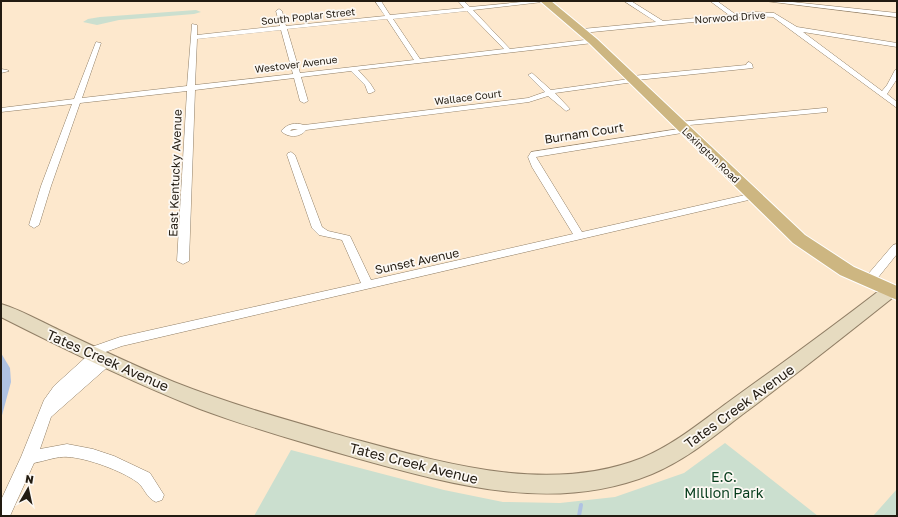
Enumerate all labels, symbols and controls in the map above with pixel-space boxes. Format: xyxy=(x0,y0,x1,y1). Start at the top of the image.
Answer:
street label: South Poplar Street xyxy=(260,5,356,27)
street label: Norwood Drive xyxy=(694,9,766,25)
street label: Westover Avenue xyxy=(254,53,338,75)
street label: Wallace Court xyxy=(434,87,502,107)
street label: East Kentucky Avenue xyxy=(165,109,185,237)
street label: Burnam Court xyxy=(543,119,625,147)
street label: Lexington Road xyxy=(680,125,742,185)
street label: Sunset Avenue xyxy=(373,245,461,277)
street label: Tates Creek Avenue xyxy=(44,325,172,395)
street label: Tates Creek Avenue xyxy=(681,360,797,452)
street label: Tates Creek Avenue xyxy=(348,439,480,487)
park label: E.C. Million Park xyxy=(684,468,764,501)
north arrow xyxy=(8,469,48,509)
text: N xyxy=(24,472,35,486)

